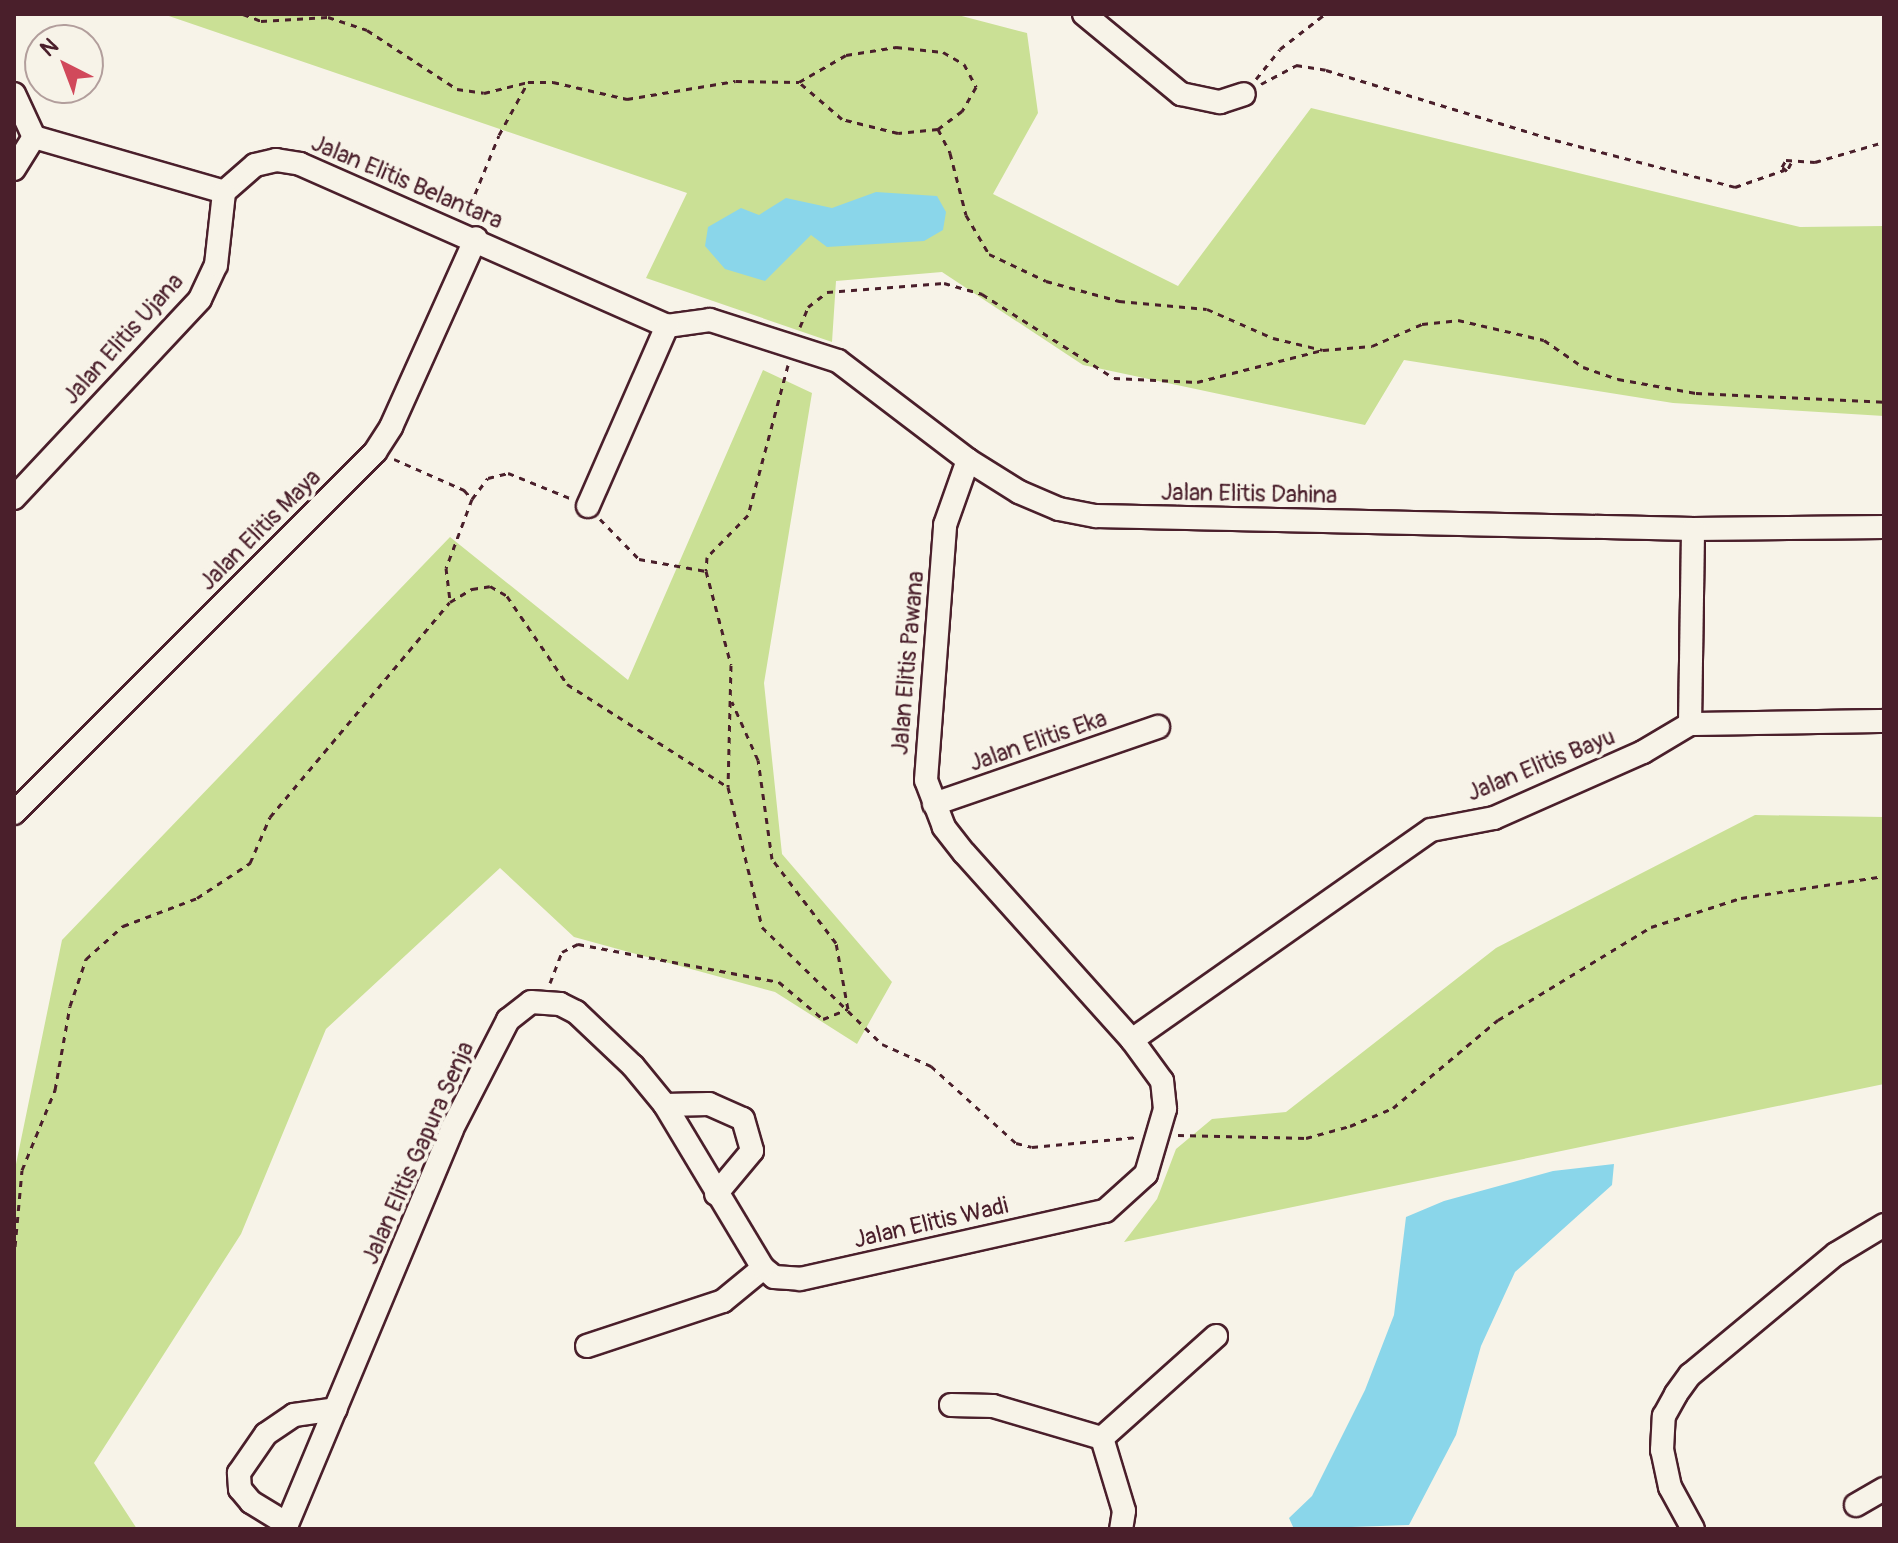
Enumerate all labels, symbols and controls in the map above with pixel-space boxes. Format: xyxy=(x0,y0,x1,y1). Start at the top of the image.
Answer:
north arrow xyxy=(24,24,104,104)
text: N xyxy=(34,32,64,63)
street label: Jalan Elitis Belantara xyxy=(307,129,507,235)
street label: Jalan Elitis Ujana xyxy=(57,267,189,411)
street label: Jalan Elitis Maya xyxy=(193,463,327,597)
street label: Jalan Elitis Dahina xyxy=(1161,478,1337,510)
street label: Jalan Elitis Pawana xyxy=(886,570,930,756)
street label: Jalan Elitis Eka xyxy=(965,704,1111,778)
street label: Jalan Elitis Bayu xyxy=(1463,722,1619,808)
street label: Jalan Elitis Gapura Senja xyxy=(356,1037,480,1269)
street label: Jalan Elitis Wadi xyxy=(851,1191,1011,1255)

